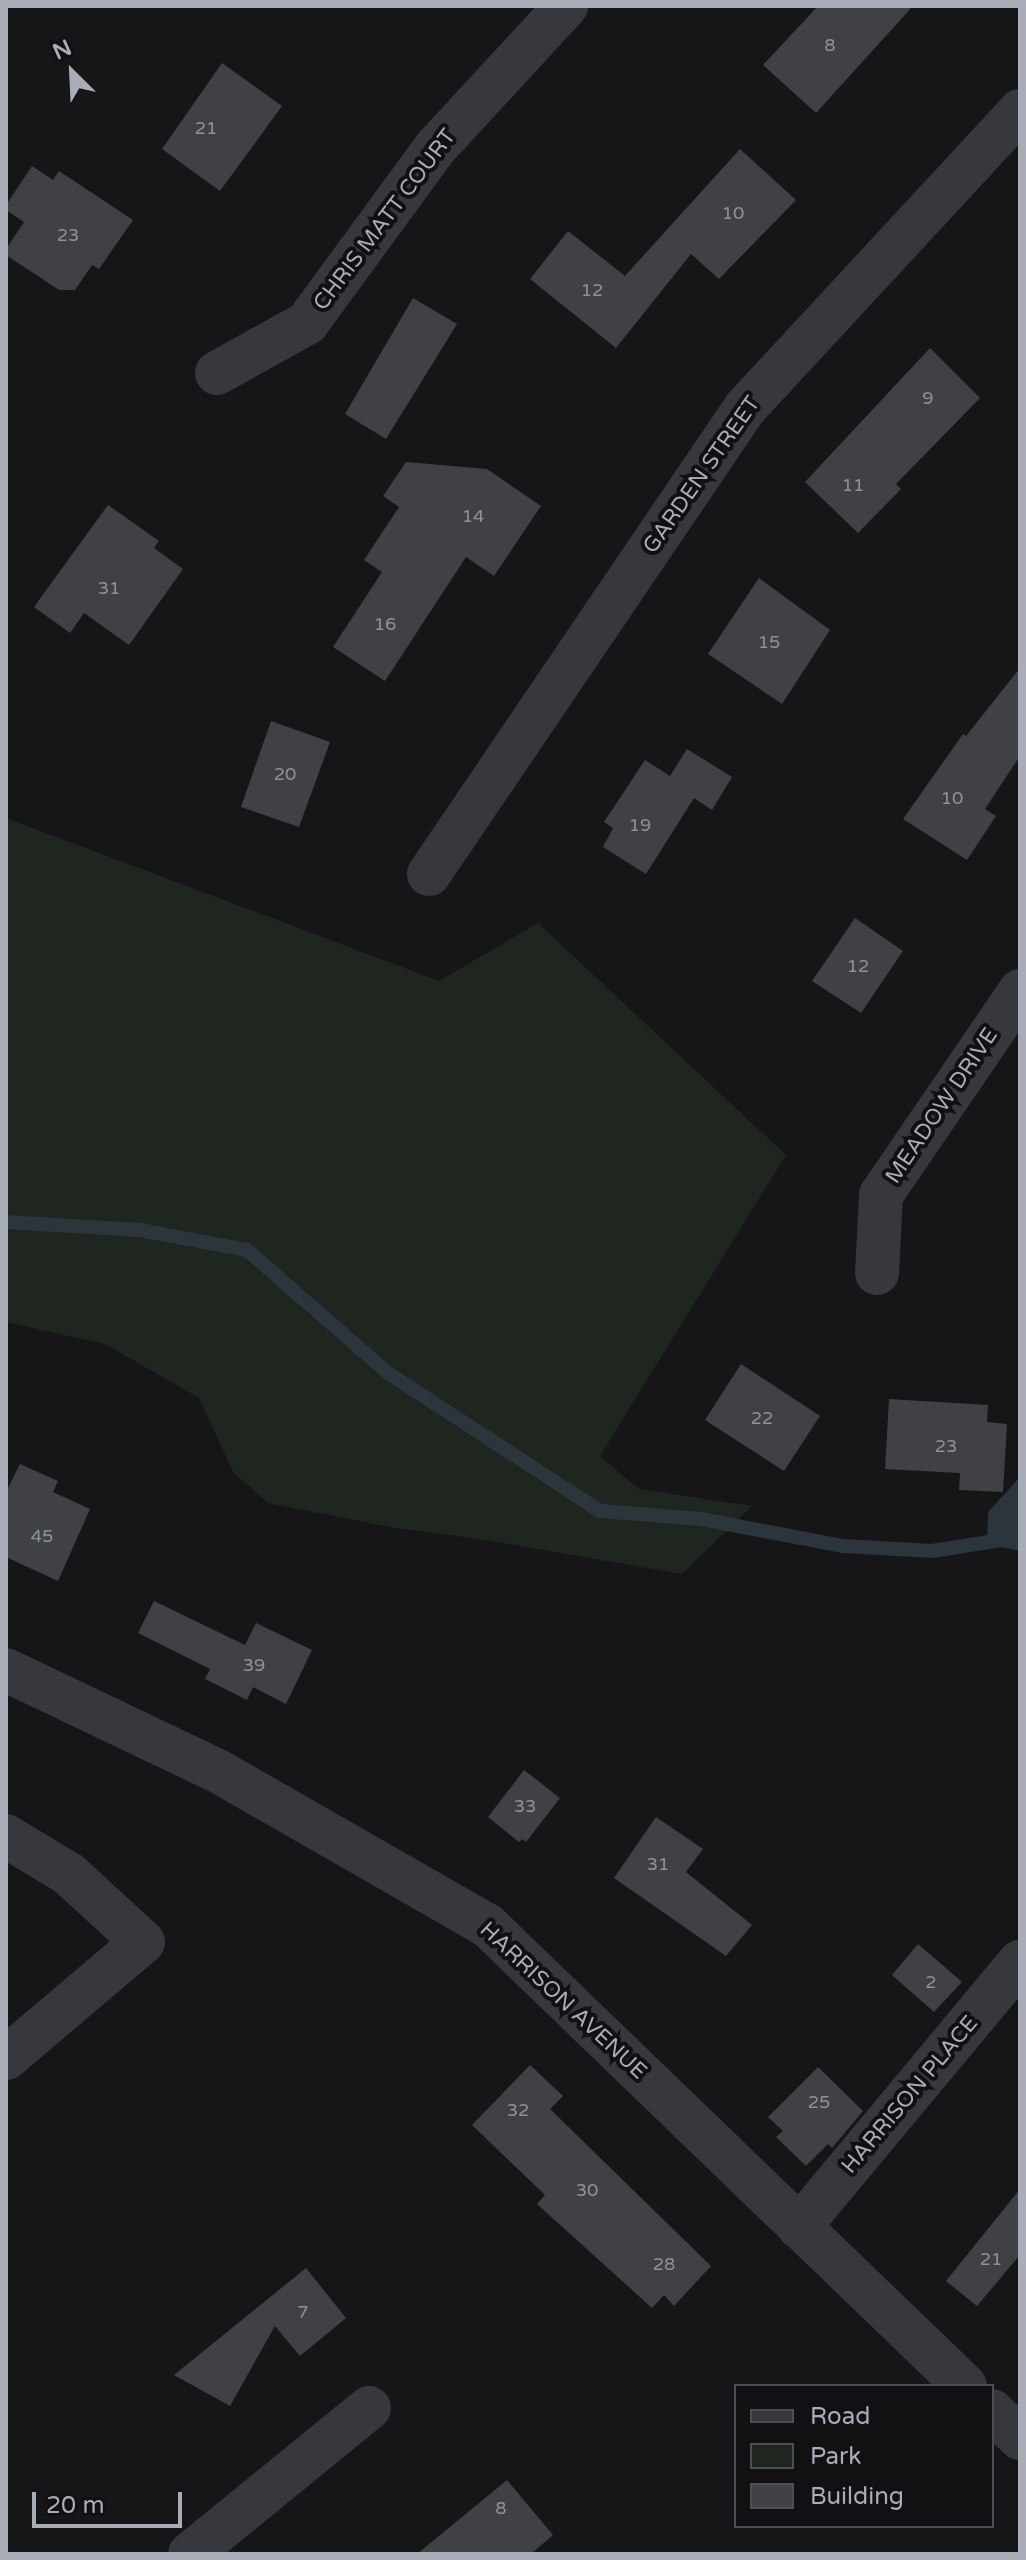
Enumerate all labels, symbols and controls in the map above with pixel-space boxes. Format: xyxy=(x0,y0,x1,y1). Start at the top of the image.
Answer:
north arrow xyxy=(32,32,112,112)
house number: 8 xyxy=(824,34,836,56)
text: N xyxy=(49,35,76,66)
house number: 21 xyxy=(195,117,217,139)
street label: CHRIS MATT COURT xyxy=(308,124,462,316)
house number: 10 xyxy=(722,202,744,224)
house number: 23 xyxy=(57,224,79,246)
house number: 12 xyxy=(581,279,603,301)
house number: 9 xyxy=(922,387,934,409)
street label: GARDEN STREET xyxy=(638,391,766,559)
house number: 11 xyxy=(842,474,864,496)
house number: 14 xyxy=(462,505,484,527)
house number: 31 xyxy=(98,577,120,599)
house number: 16 xyxy=(374,613,396,635)
house number: 15 xyxy=(758,631,780,653)
house number: 20 xyxy=(274,763,296,785)
house number: 10 xyxy=(941,787,963,809)
house number: 19 xyxy=(629,814,651,836)
house number: 12 xyxy=(847,955,869,977)
street label: MEADOW DRIVE xyxy=(880,1023,1004,1189)
house number: 22 xyxy=(751,1407,773,1429)
house number: 23 xyxy=(935,1435,957,1457)
house number: 45 xyxy=(31,1525,53,1547)
house number: 39 xyxy=(243,1654,265,1676)
house number: 33 xyxy=(514,1795,536,1817)
house number: 31 xyxy=(647,1853,669,1875)
street label: HARRISON AVENUE xyxy=(474,1917,652,2085)
house number: 2 xyxy=(925,1971,937,1993)
street label: HARRISON PLACE xyxy=(836,2011,984,2179)
house number: 25 xyxy=(808,2091,830,2113)
house number: 32 xyxy=(507,2099,529,2121)
house number: 30 xyxy=(576,2179,598,2201)
house number: 21 xyxy=(980,2248,1002,2270)
house number: 28 xyxy=(653,2253,675,2275)
house number: 7 xyxy=(297,2301,309,2323)
legend xyxy=(734,2384,994,2528)
text: Road xyxy=(810,2402,870,2431)
text: Park xyxy=(810,2442,861,2471)
scale bar xyxy=(36,2476,186,2526)
text: Building xyxy=(810,2482,904,2511)
text: 20 m xyxy=(46,2491,104,2520)
house number: 8 xyxy=(495,2497,507,2519)

